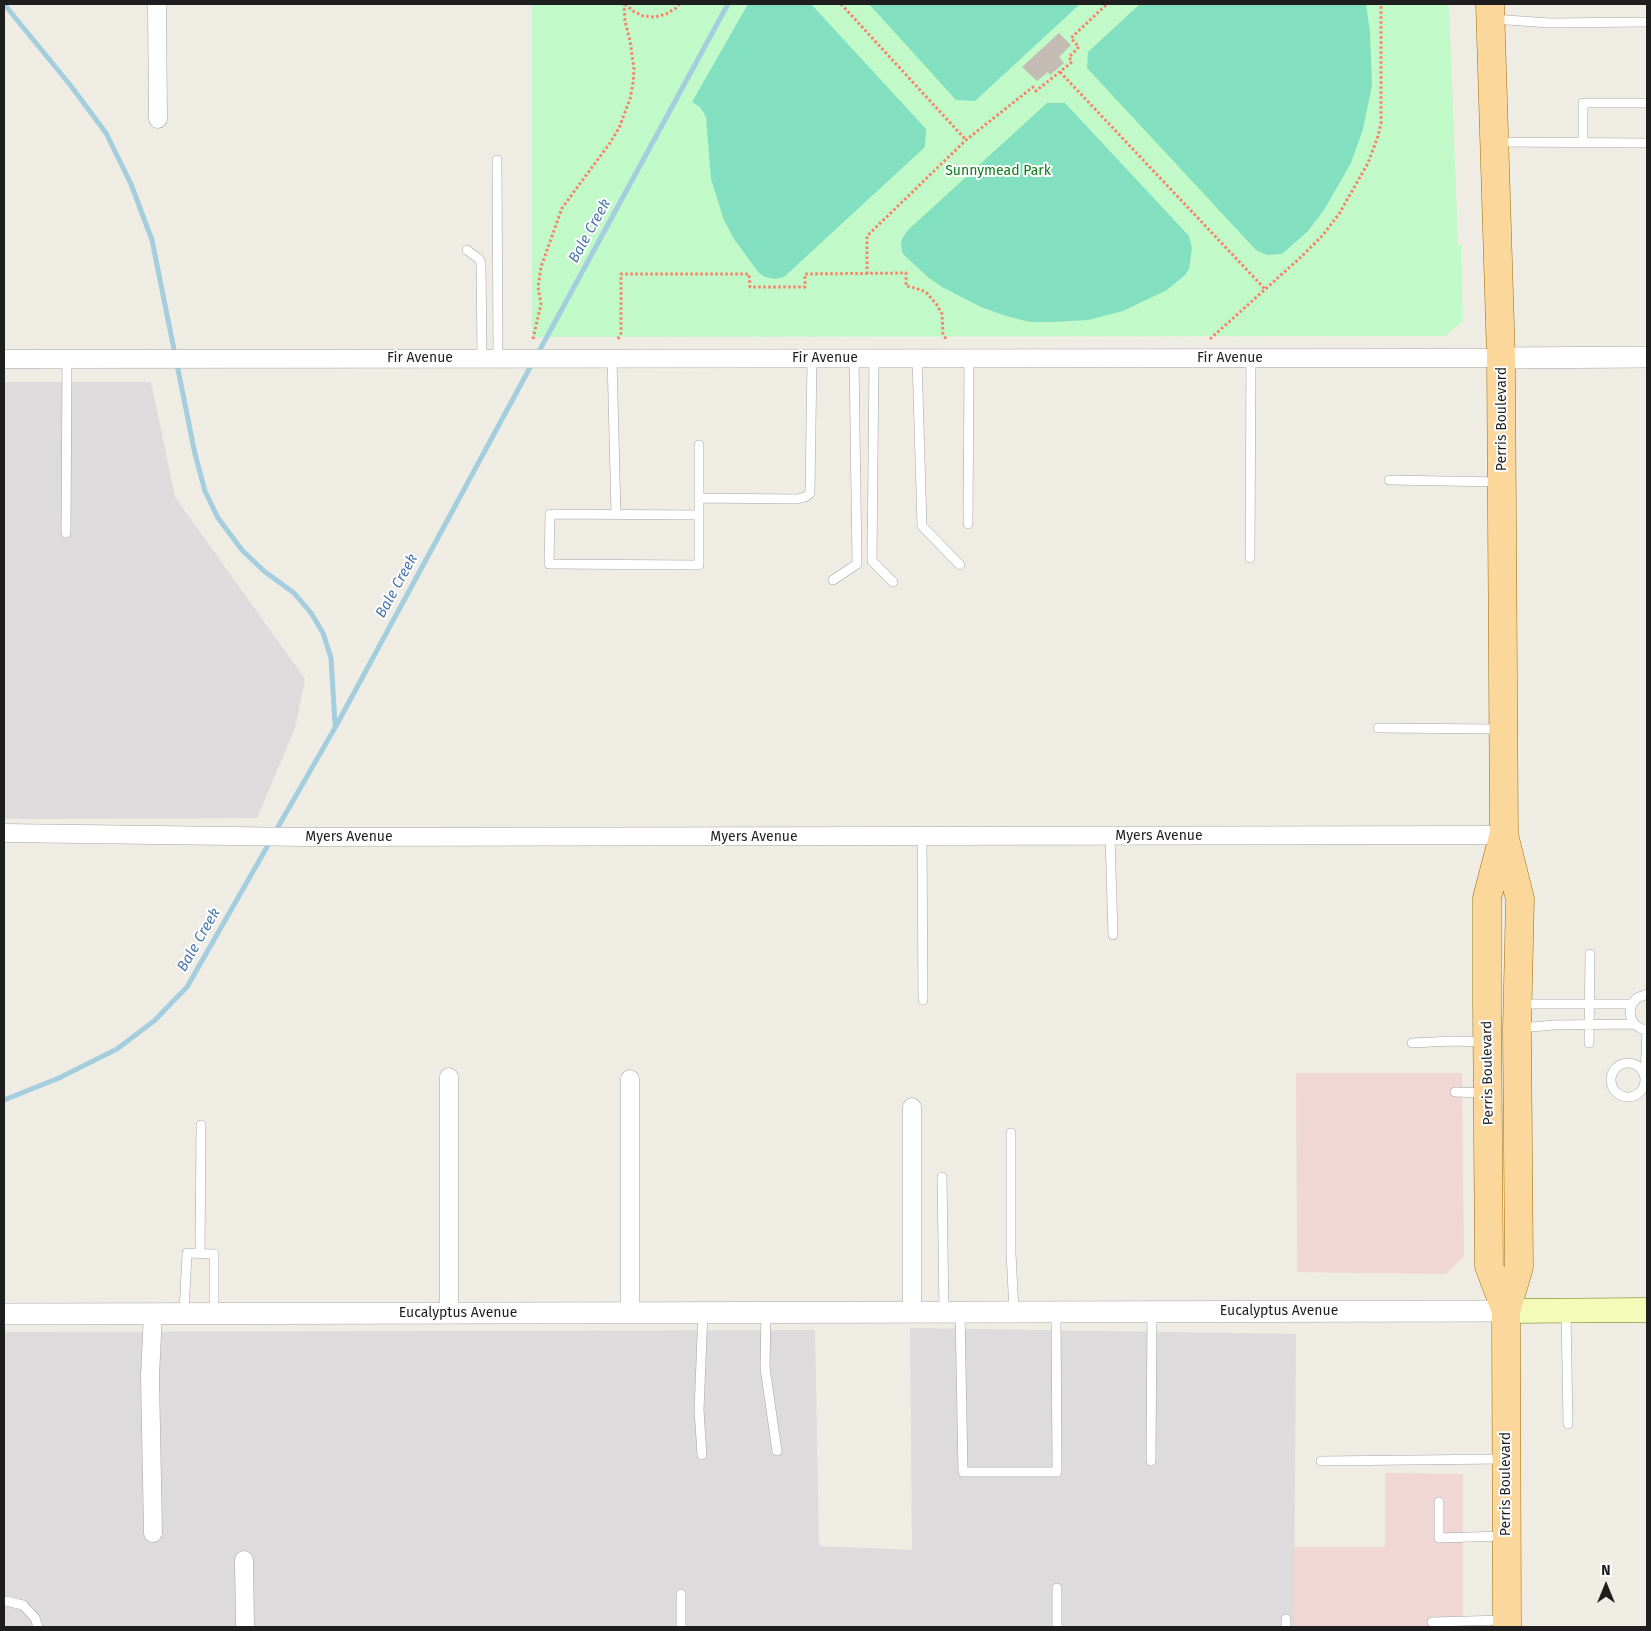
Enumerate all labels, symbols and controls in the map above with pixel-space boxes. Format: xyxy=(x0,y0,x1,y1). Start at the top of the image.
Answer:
park label: Sunnymead Park xyxy=(945,163,1051,179)
water label: Bale Creek xyxy=(565,196,615,266)
street label: Fir Avenue xyxy=(387,350,453,366)
street label: Fir Avenue xyxy=(792,350,858,366)
street label: Fir Avenue xyxy=(1197,350,1263,366)
street label: Perris Boulevard xyxy=(1494,367,1510,471)
water label: Bale Creek xyxy=(372,551,422,621)
street label: Myers Avenue xyxy=(1115,828,1203,844)
street label: Myers Avenue xyxy=(305,829,393,845)
street label: Myers Avenue xyxy=(710,829,798,845)
water label: Bale Creek xyxy=(174,905,224,975)
street label: Perris Boulevard xyxy=(1479,1021,1497,1125)
street label: Eucalyptus Avenue xyxy=(1220,1303,1338,1319)
street label: Eucalyptus Avenue xyxy=(399,1305,517,1321)
street label: Perris Boulevard xyxy=(1498,1432,1514,1536)
north arrow xyxy=(1581,1561,1631,1611)
text: N xyxy=(1601,1562,1611,1579)

